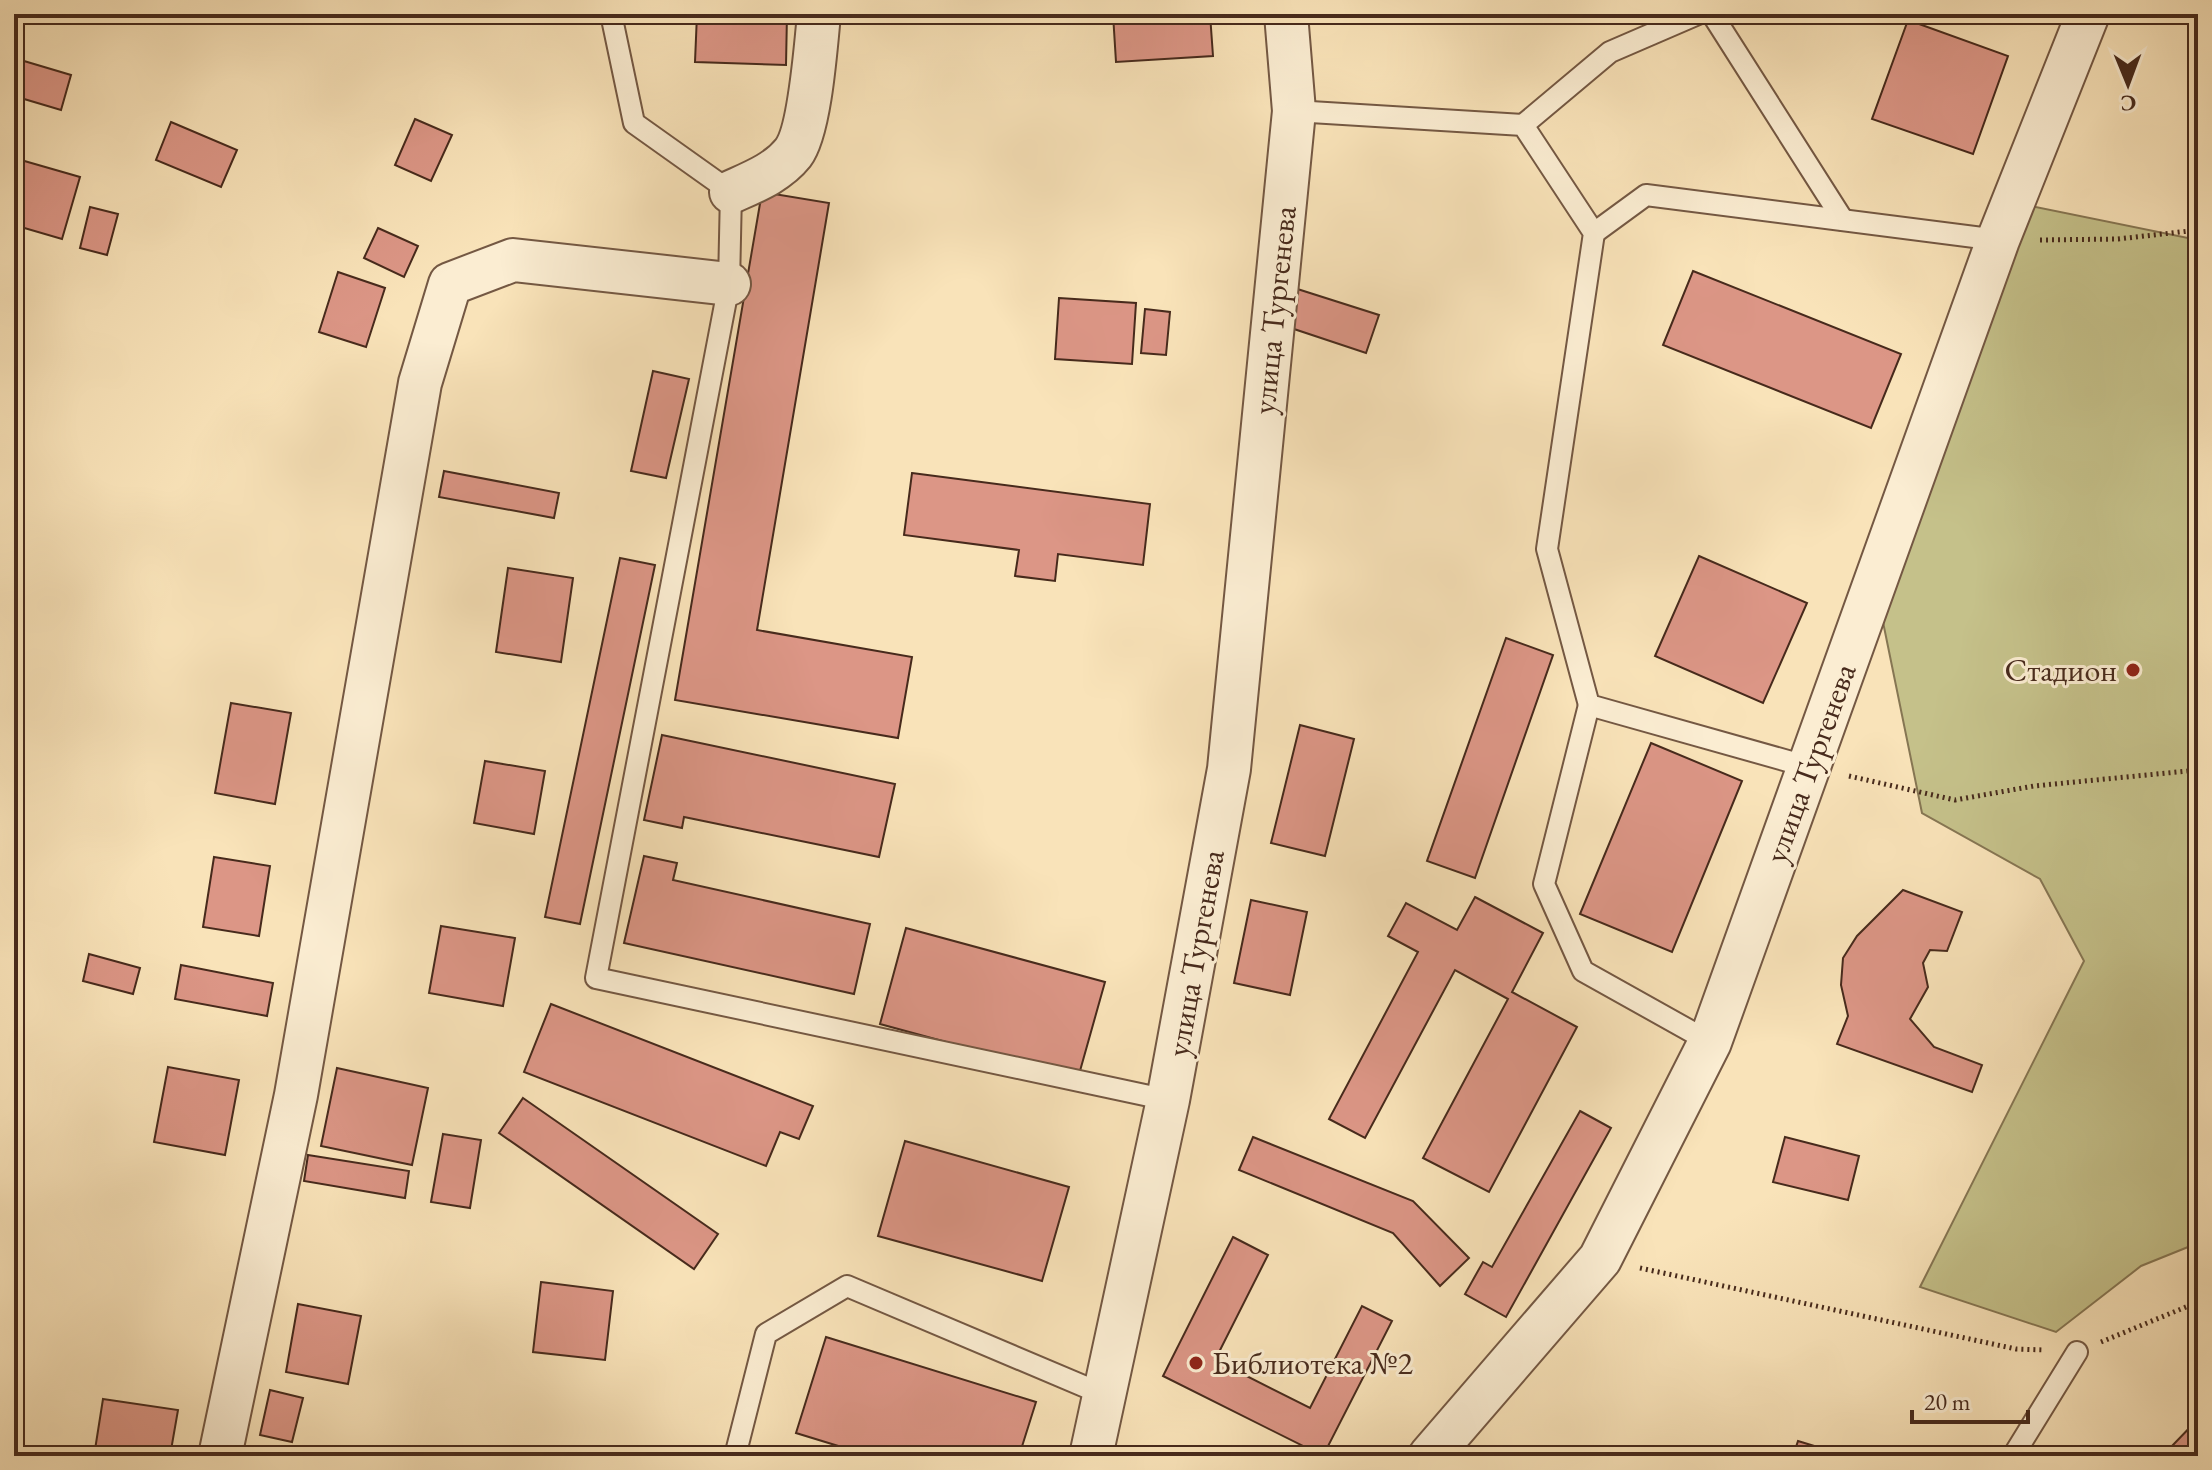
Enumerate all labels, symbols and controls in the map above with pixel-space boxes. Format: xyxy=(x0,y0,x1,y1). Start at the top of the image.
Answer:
north arrow xyxy=(2088,44,2168,124)
text: С xyxy=(2120,89,2136,118)
street label: улица Тургенева xyxy=(1242,204,1306,416)
place label: Стадион xyxy=(2004,649,2117,691)
street label: улица Тургенева xyxy=(1754,657,1866,869)
marker: Стадион xyxy=(2124,661,2142,679)
street label: улица Тургенева xyxy=(1156,846,1234,1060)
place label: Библиотека №2 xyxy=(1212,1342,1413,1384)
marker: Библиотека №2 xyxy=(1187,1354,1205,1372)
scale bar xyxy=(1912,1374,2028,1424)
text: 20 m xyxy=(1924,1386,1971,1417)

